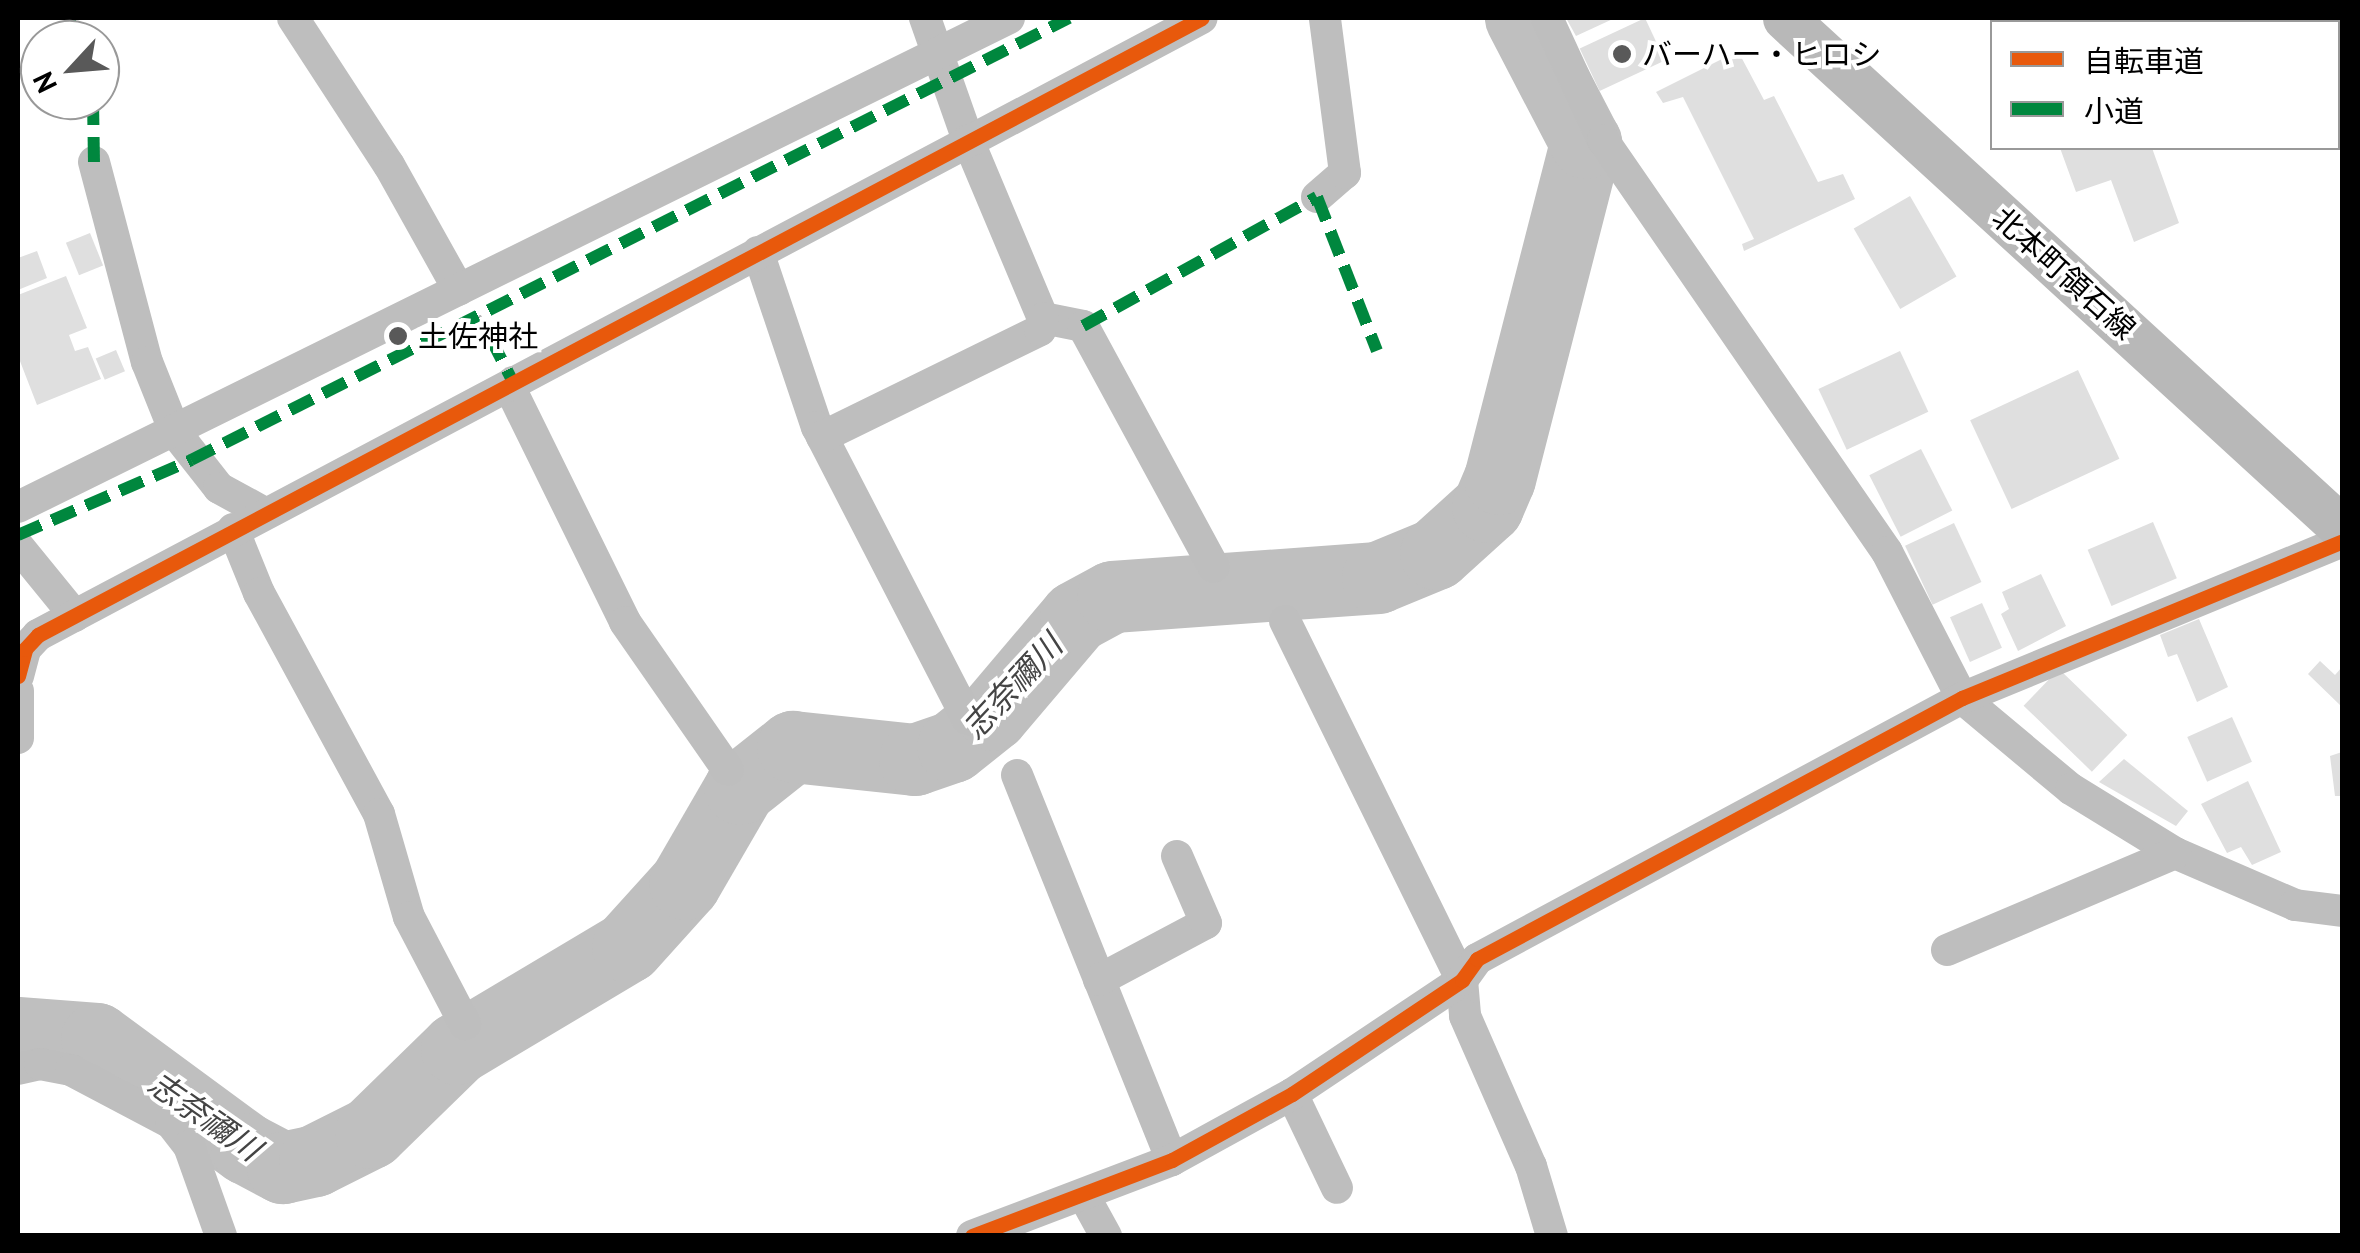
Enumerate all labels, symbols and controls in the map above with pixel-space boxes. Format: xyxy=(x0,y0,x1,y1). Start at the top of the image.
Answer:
north arrow xyxy=(20,20,120,120)
legend xyxy=(1990,20,2340,150)
place label: バーハー・ヒロシ xyxy=(1642,36,1882,72)
text: 自転車道 xyxy=(2084,41,2204,80)
marker: バーハー・ヒロシ xyxy=(1611,43,1633,65)
text: N xyxy=(24,66,65,99)
text: 小道 xyxy=(2084,91,2144,130)
street label: 北本町領石線 xyxy=(1985,199,2143,347)
place label: 土佐神社 xyxy=(418,318,538,354)
marker: 土佐神社 xyxy=(387,325,409,347)
water label: 志奈禰川 xyxy=(954,626,1070,746)
water label: 志奈禰川 xyxy=(142,1064,268,1168)

